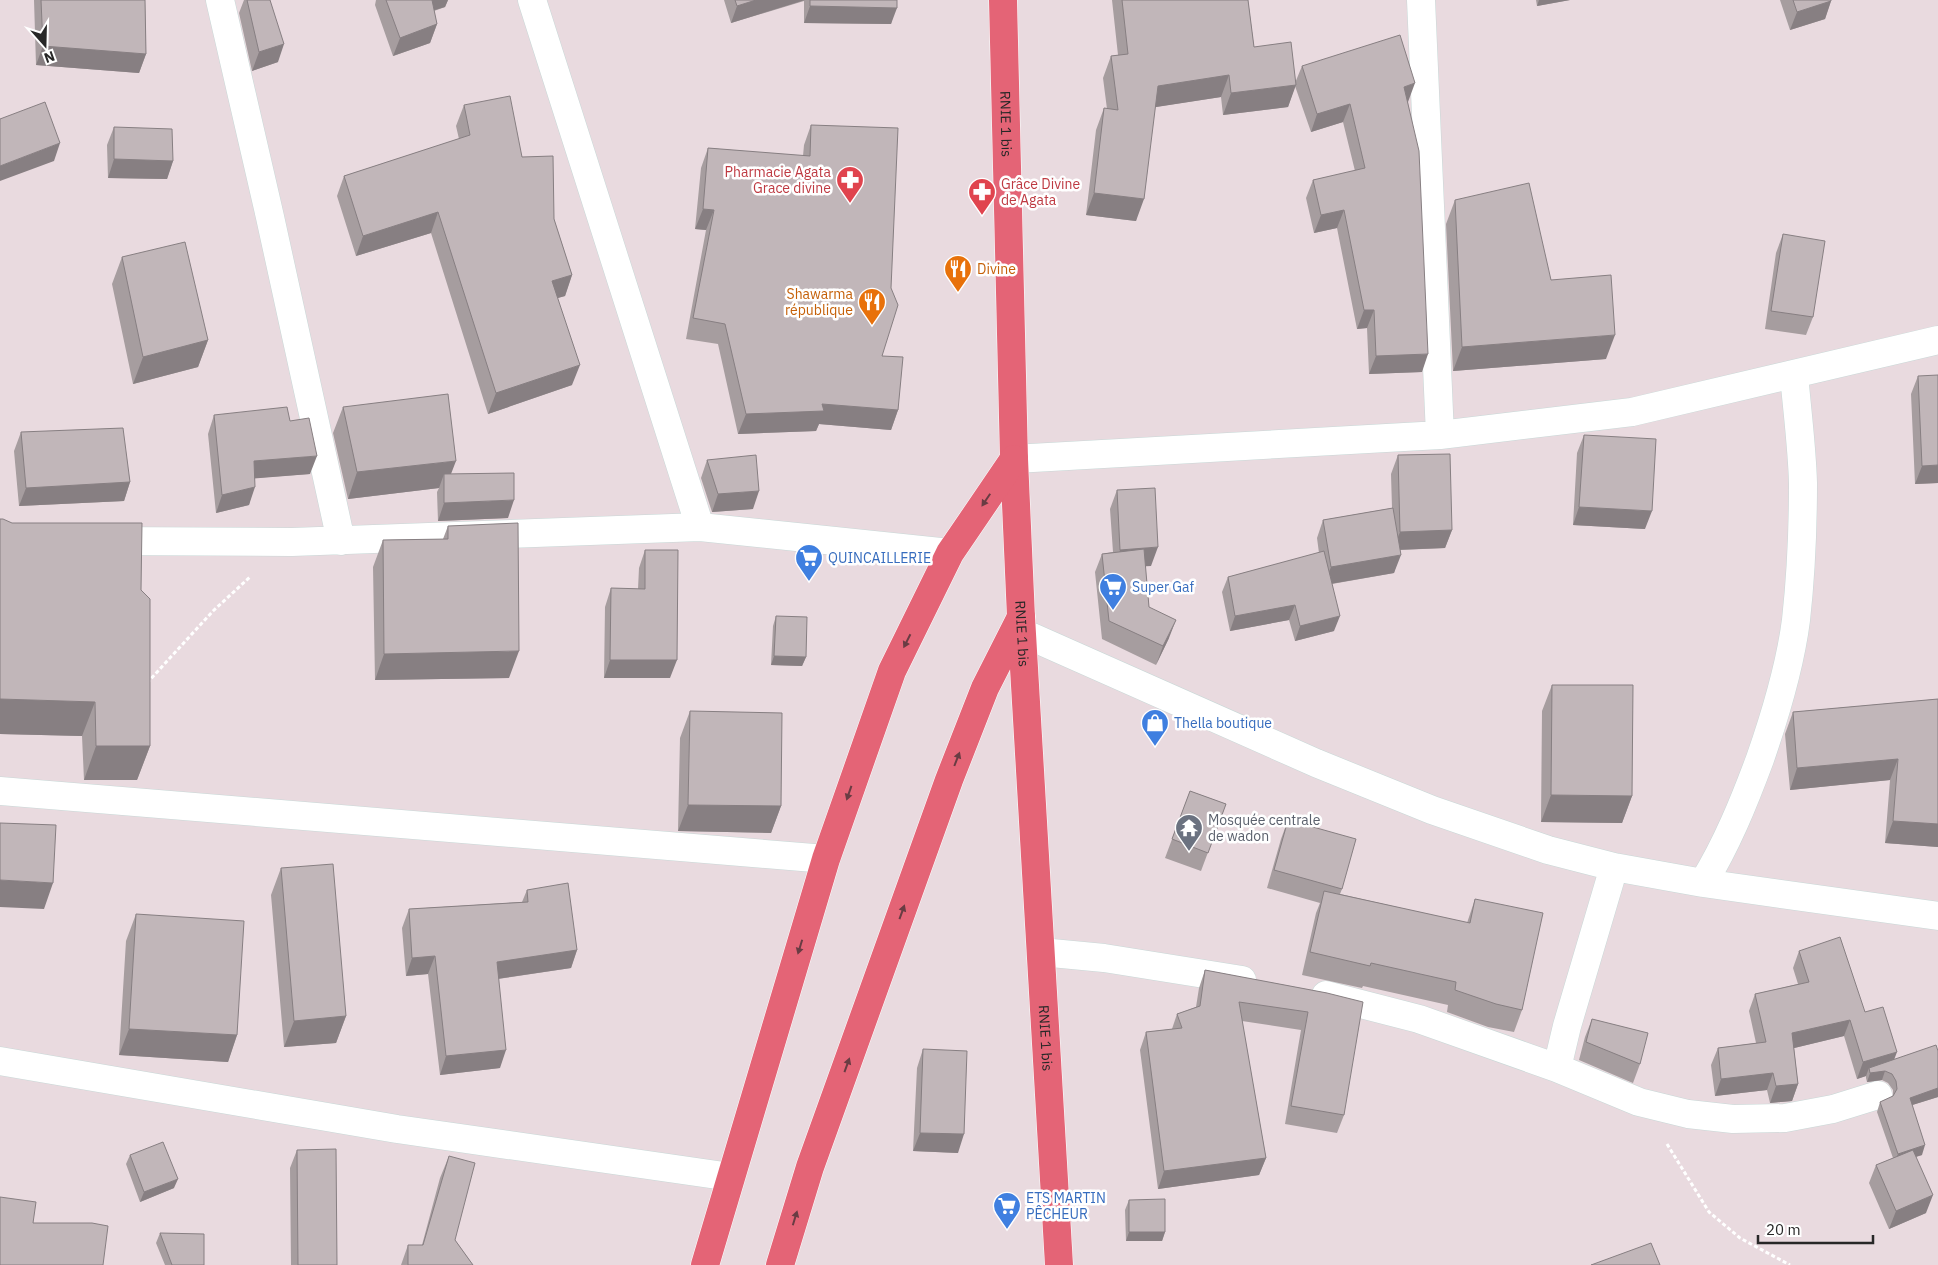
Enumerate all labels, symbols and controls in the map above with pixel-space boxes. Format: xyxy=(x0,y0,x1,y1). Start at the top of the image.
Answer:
north arrow xyxy=(20,20,70,70)
text: N xyxy=(42,47,57,67)
street label: RNIE 1 bis xyxy=(996,91,1016,157)
place label: Pharmacie Agata Grace divine xyxy=(725,163,832,197)
pharmacy icon: Pharmacie Agata Grace divine xyxy=(835,165,865,204)
place label: Grâce Divine de Agata xyxy=(1001,175,1080,209)
pharmacy icon: Grâce Divine de Agata xyxy=(967,177,997,216)
restaurant icon: Divine xyxy=(943,254,973,293)
place label: Divine xyxy=(977,260,1016,278)
place label: Shawarma république xyxy=(785,285,854,319)
restaurant icon: Shawarma république xyxy=(857,287,887,326)
one-way arrow xyxy=(982,493,991,507)
supermarket icon: QUINCAILLERIE xyxy=(794,543,824,582)
place label: QUINCAILLERIE xyxy=(828,549,931,567)
supermarket icon: Super Gaf xyxy=(1098,572,1128,611)
place label: Super Gaf xyxy=(1132,578,1195,596)
street label: RNIE 1 bis xyxy=(1011,600,1033,667)
one-way arrow xyxy=(902,634,910,648)
shop icon: Thella boutique xyxy=(1140,708,1170,747)
place label: Thella boutique xyxy=(1174,714,1272,732)
one-way arrow xyxy=(953,751,961,766)
one-way arrow xyxy=(845,785,852,800)
place label: Mosquée centrale de wadon xyxy=(1208,811,1321,845)
temple icon: Mosquée centrale de wadon xyxy=(1174,813,1204,852)
one-way arrow xyxy=(899,904,906,919)
one-way arrow xyxy=(795,940,803,955)
street label: RNIE 1 bis xyxy=(1035,1004,1057,1072)
one-way arrow xyxy=(844,1057,851,1072)
place label: ETS MARTIN PÊCHEUR xyxy=(1026,1189,1106,1223)
supermarket icon: ETS MARTIN PÊCHEUR xyxy=(992,1191,1022,1230)
one-way arrow xyxy=(791,1211,799,1226)
scale bar xyxy=(1758,1212,1873,1244)
text: 20 m xyxy=(1766,1220,1801,1239)

